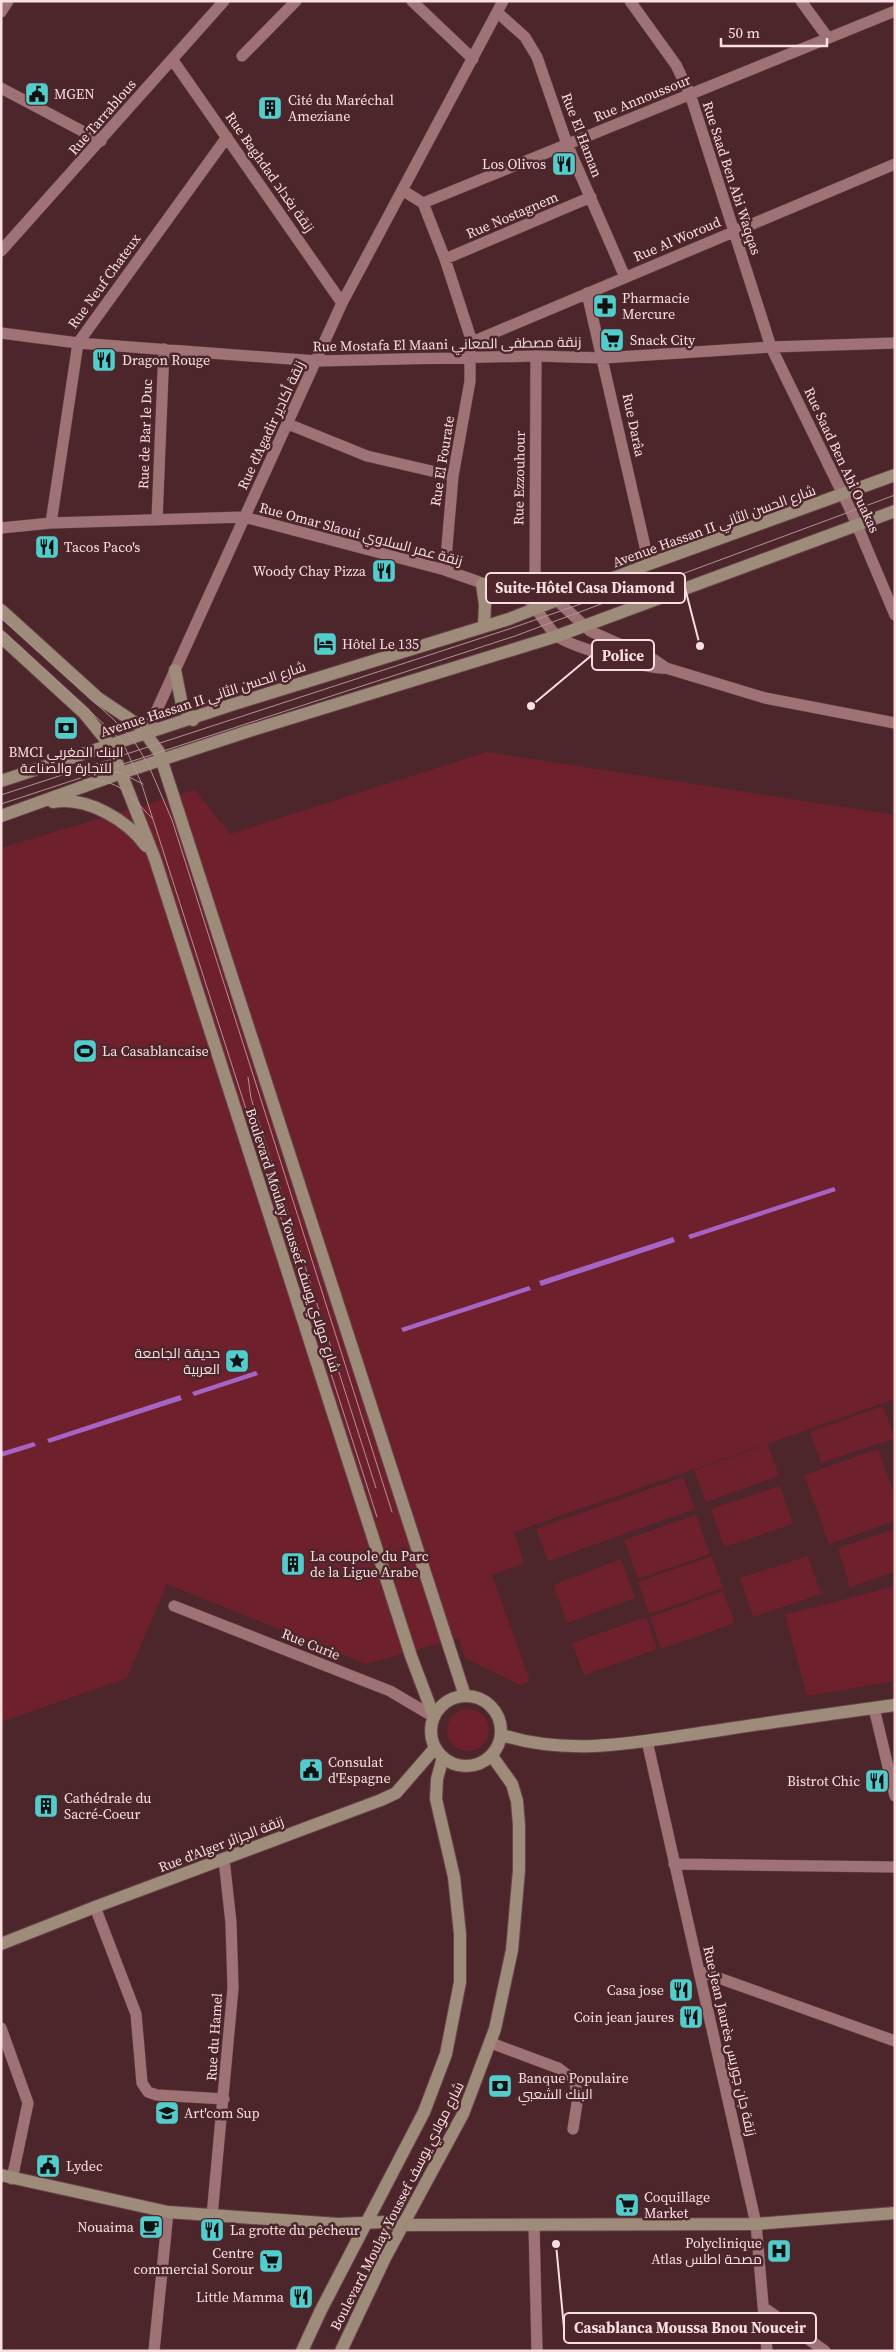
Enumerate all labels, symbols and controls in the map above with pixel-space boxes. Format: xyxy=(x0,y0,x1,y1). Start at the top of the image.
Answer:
scale bar xyxy=(721,15,827,47)
text: 50 m xyxy=(728,22,760,43)
street label: Rue Annoussour xyxy=(590,69,694,127)
street label: Rue Tarrablous xyxy=(63,75,141,159)
public building icon: MGEN xyxy=(24,81,50,107)
place label: MGEN xyxy=(54,84,94,104)
place label: Cité du Maréchal Ameziane xyxy=(288,90,394,126)
street label: Rue El Haman xyxy=(557,90,608,181)
building icon: Cité du Maréchal Ameziane xyxy=(257,95,283,121)
street label: Rue Saad Ben Abi Waqqas xyxy=(698,99,766,257)
street label: Rue Baghdad زنقة بغداد xyxy=(221,108,319,236)
restaurant icon: Los Olivos xyxy=(551,151,577,177)
place label: Los Olivos xyxy=(482,154,546,174)
street label: Rue Nostagnem xyxy=(463,186,562,243)
street label: Rue Al Woroud xyxy=(630,212,724,266)
street label: Rue Neuf Chateux xyxy=(63,229,146,332)
place label: Pharmacie Mercure xyxy=(622,288,690,324)
pharmacy icon: Pharmacie Mercure xyxy=(592,293,618,319)
supermarket icon: Snack City xyxy=(599,327,625,353)
place label: Snack City xyxy=(630,330,696,350)
street label: Rue Mostafa El Maani زنقة مصطفى المعاني xyxy=(312,332,582,358)
restaurant icon: Dragon Rouge xyxy=(91,347,117,373)
place label: Dragon Rouge xyxy=(122,350,210,370)
street label: Rue d'Agadir زنقة أكادير xyxy=(232,357,310,493)
street label: Rue de Bar le Duc xyxy=(133,378,157,489)
street label: Rue Saad Ben Abi Ouakas xyxy=(799,384,885,536)
street label: Rue Darâa xyxy=(618,391,651,459)
street label: Rue El Fourate xyxy=(425,414,459,508)
street label: Rue Ezzouhour xyxy=(508,431,530,525)
street label: Avenue Hassan II شارع الحسن الثاني xyxy=(610,480,819,574)
street label: Rue Omar Slaoui زنقة عمر السلاوي xyxy=(257,497,465,573)
restaurant icon: Tacos Paco's xyxy=(34,534,60,560)
place label: Tacos Paco's xyxy=(64,537,140,557)
restaurant icon: Woody Chay Pizza xyxy=(371,558,397,584)
place label: Woody Chay Pizza xyxy=(253,561,367,581)
callout: Suite-Hôtel Casa Diamond xyxy=(486,573,685,603)
text: Suite-Hôtel Casa Diamond xyxy=(495,577,675,598)
hotel icon: Hôtel Le 135 xyxy=(312,631,338,657)
place label: Hôtel Le 135 xyxy=(342,634,419,654)
callout: Police xyxy=(592,640,654,670)
text: Police xyxy=(602,645,644,666)
street label: Avenue Hassan II شارع الحسن الثاني xyxy=(98,656,309,744)
bank icon: BMCI البنك المغربي للتجارة والصناعة xyxy=(53,715,79,741)
place label: BMCI البنك المغربي للتجارة والصناعة xyxy=(9,742,123,778)
sports icon: La Casablancaise xyxy=(72,1038,98,1064)
place label: La Casablancaise xyxy=(102,1041,209,1061)
street label: Boulevard Moulay Youssef شارع مولاي يوسف xyxy=(239,1105,345,1375)
place label: حديقة الجامعة العربية xyxy=(135,1343,220,1379)
place icon: حديقة الجامعة العربية xyxy=(224,1348,250,1374)
place label: La coupole du Parc de la Ligue Arabe xyxy=(310,1546,429,1582)
building icon: La coupole du Parc de la Ligue Arabe xyxy=(280,1551,306,1577)
street label: Rue Curie xyxy=(279,1623,343,1665)
place label: Consulat d'Espagne xyxy=(328,1752,391,1788)
public building icon: Consulat d'Espagne xyxy=(298,1757,324,1783)
restaurant icon: Bistrot Chic xyxy=(864,1768,890,1794)
place label: Bistrot Chic xyxy=(787,1771,860,1791)
place label: Cathédrale du Sacré-Coeur xyxy=(64,1788,151,1824)
building icon: Cathédrale du Sacré-Coeur xyxy=(33,1793,59,1819)
street label: Rue d'Alger زنقة الجزائر xyxy=(155,1811,287,1877)
street label: Rue Jean Jaurès زنقة جان جوريس xyxy=(698,1944,762,2138)
restaurant icon: Casa jose xyxy=(668,1977,694,2003)
place label: Casa jose xyxy=(607,1980,664,2000)
street label: Rue du Hamel xyxy=(201,1992,227,2082)
restaurant icon: Coin jean jaures xyxy=(678,2004,704,2030)
place label: Coin jean jaures xyxy=(574,2007,674,2027)
place label: Banque Populaire البنك الشعبي xyxy=(518,2068,629,2106)
bank icon: Banque Populaire البنك الشعبي xyxy=(487,2073,513,2099)
street label: Boulevard Moulay Youssef شارع مولاي يوسف xyxy=(325,2078,471,2335)
school or university icon: Art'com Sup xyxy=(154,2100,180,2126)
place label: Art'com Sup xyxy=(184,2103,260,2123)
public building icon: Lydec xyxy=(35,2153,61,2179)
place label: Lydec xyxy=(66,2156,103,2176)
place label: Coquillage Market xyxy=(644,2187,710,2223)
supermarket icon: Coquillage Market xyxy=(614,2192,640,2218)
cafe icon: Nouaima xyxy=(138,2214,164,2240)
place label: Nouaima xyxy=(77,2217,135,2237)
restaurant icon: La grotte du pêcheur xyxy=(199,2217,225,2243)
place label: La grotte du pêcheur xyxy=(230,2220,360,2240)
place label: Polyclinique Atlas مصحة اطلس xyxy=(651,2233,762,2269)
hospital icon: Polyclinique Atlas مصحة اطلس xyxy=(766,2238,792,2264)
place label: Centre commercial Sorour xyxy=(134,2243,254,2279)
supermarket icon: Centre commercial Sorour xyxy=(258,2248,284,2274)
restaurant icon: Little Mamma xyxy=(288,2284,314,2310)
place label: Little Mamma xyxy=(196,2287,285,2307)
callout: Casablanca Moussa Bnou Nouceir xyxy=(564,2313,816,2343)
text: Casablanca Moussa Bnou Nouceir xyxy=(574,2317,806,2338)

